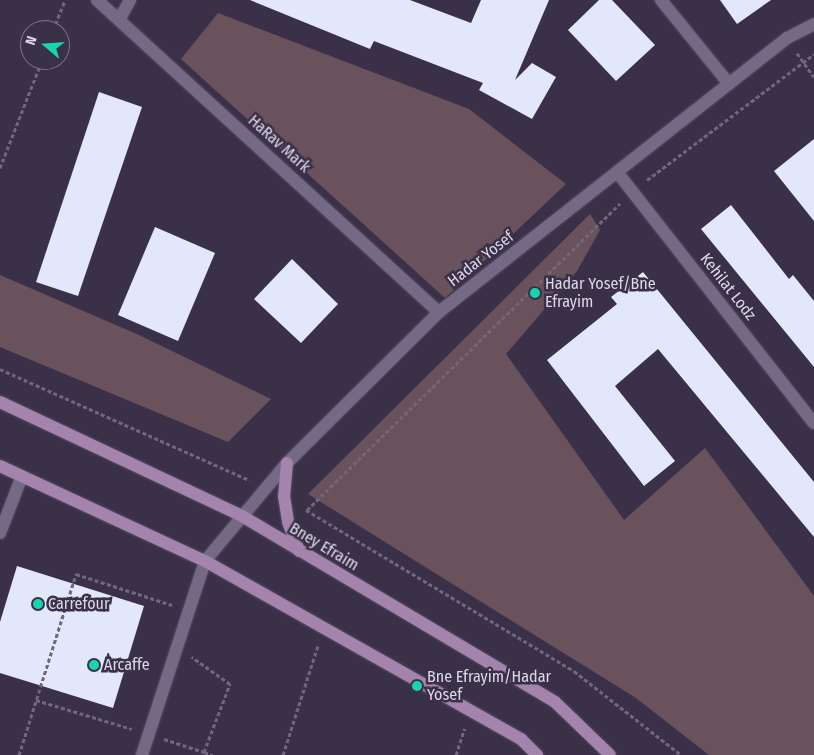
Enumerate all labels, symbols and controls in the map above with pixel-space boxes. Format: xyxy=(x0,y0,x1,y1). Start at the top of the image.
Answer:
north arrow xyxy=(20,20,70,70)
text: N xyxy=(22,34,41,47)
street label: HaRav Mark xyxy=(244,111,314,177)
street label: Hadar Yosef xyxy=(444,227,518,291)
street label: Kehilat Lodz xyxy=(696,250,760,324)
place label: Hadar Yosef/Bne Efrayim xyxy=(545,274,656,312)
marker: Hadar Yosef/Bne Efrayim xyxy=(529,287,541,299)
street label: Bney Efraim xyxy=(286,519,362,575)
place label: Carrefour xyxy=(48,594,110,614)
marker: Carrefour xyxy=(32,598,44,610)
place label: Arcaffe xyxy=(104,655,150,675)
marker: Arcaffe xyxy=(88,659,100,671)
place label: Bne Efrayim/Hadar Yosef xyxy=(427,667,551,705)
marker: Bne Efrayim/Hadar Yosef xyxy=(411,680,423,692)

